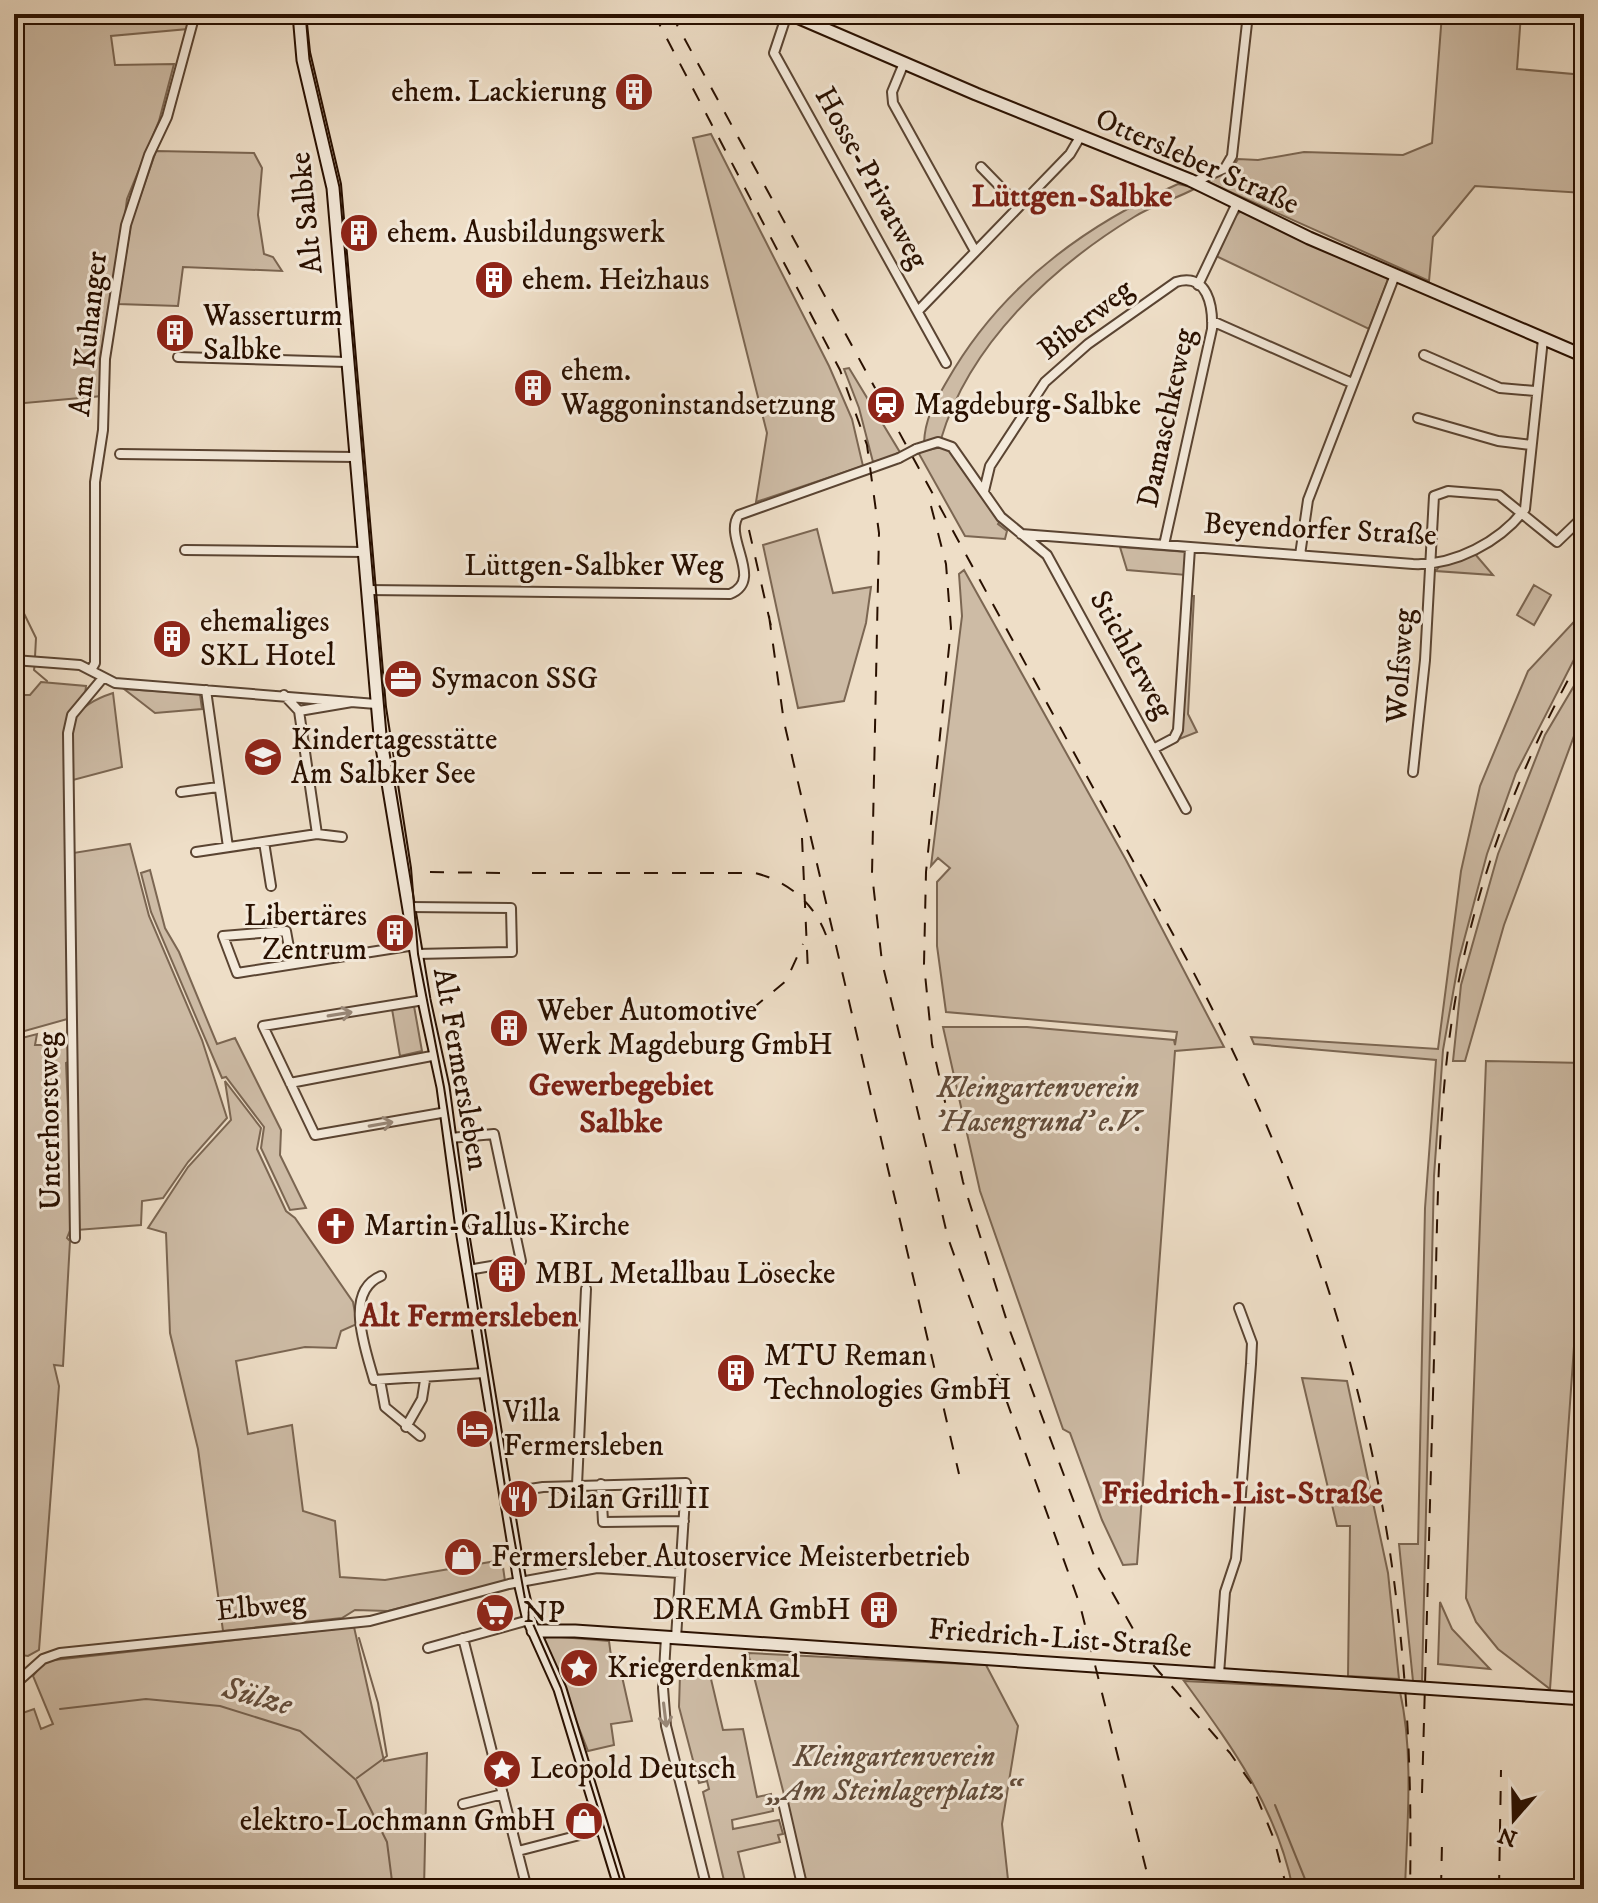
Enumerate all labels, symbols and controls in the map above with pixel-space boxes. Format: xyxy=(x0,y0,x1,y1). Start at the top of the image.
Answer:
building icon: ehem. Lackierung xyxy=(613,71,655,113)
place label: ehem. Lackierung xyxy=(391,74,606,111)
street label: Hosse-Privatweg xyxy=(806,81,936,276)
street label: Ottersleber Straße xyxy=(1089,101,1305,223)
street label: Alt Salbke xyxy=(282,150,332,276)
district label: Lüttgen-Salbke xyxy=(971,177,1173,217)
building icon: ehem. Ausbildungswerk xyxy=(338,212,380,254)
place label: ehem. Ausbildungswerk xyxy=(387,215,665,252)
street label: Am Kuhanger xyxy=(62,250,116,418)
building icon: ehem. Heizhaus xyxy=(473,259,515,301)
place label: ehem. Heizhaus xyxy=(522,262,709,299)
street label: Biberweg xyxy=(1031,271,1141,369)
place label: Wasserturm Salbke xyxy=(202,298,343,369)
building icon: Wasserturm Salbke xyxy=(154,312,196,354)
street label: Damaschkeweg xyxy=(1130,325,1204,511)
place label: ehem. Waggoninstandsetzung xyxy=(560,353,835,424)
building icon: ehem. Waggoninstandsetzung xyxy=(512,367,554,409)
station icon: Magdeburg-Salbke xyxy=(865,384,907,426)
place label: Magdeburg-Salbke xyxy=(914,387,1141,424)
street label: Beyendorfer Straße xyxy=(1202,505,1438,555)
street label: Lüttgen-Salbker Weg xyxy=(464,548,724,585)
street label: Stichlerweg xyxy=(1081,585,1181,726)
place label: ehemaliges SKL Hotel xyxy=(200,604,335,675)
street label: Wolfsweg xyxy=(1378,607,1424,726)
building icon: ehemaliges SKL Hotel xyxy=(151,618,193,660)
office icon: Symacon SSG xyxy=(382,658,424,700)
place label: Symacon SSG xyxy=(431,661,598,698)
place label: Kindertagesstätte Am Salbker See xyxy=(291,722,497,793)
school or university icon: Kindertagesstätte Am Salbker See xyxy=(242,736,284,778)
place label: Libertäres Zentrum xyxy=(244,898,367,969)
building icon: Libertäres Zentrum xyxy=(374,912,416,954)
street label: Alt Fermersleben xyxy=(424,965,496,1173)
place label: Weber Automotive Werk Magdeburg GmbH xyxy=(536,993,833,1064)
one-way arrow xyxy=(327,1005,352,1020)
building icon: Weber Automotive Werk Magdeburg GmbH xyxy=(488,1007,530,1049)
street label: Unterhorstweg xyxy=(30,1031,70,1210)
district label: Gewerbegebiet Salbke xyxy=(529,1066,714,1143)
park label: Kleingartenverein 'Hasengrund' e.V. xyxy=(934,1070,1145,1141)
one-way arrow xyxy=(368,1115,393,1130)
church icon: Martin-Gallus-Kirche xyxy=(315,1205,357,1247)
place label: Martin-Gallus-Kirche xyxy=(364,1208,630,1245)
building icon: MBL Metallbau Lösecke xyxy=(486,1253,528,1295)
place label: MBL Metallbau Lösecke xyxy=(535,1256,835,1293)
district label: Alt Fermersleben xyxy=(359,1297,579,1337)
place label: MTU Reman Technologies GmbH xyxy=(764,1338,1012,1409)
building icon: MTU Reman Technologies GmbH xyxy=(715,1352,757,1394)
place label: Villa Fermersleben xyxy=(502,1394,664,1465)
hotel icon: Villa Fermersleben xyxy=(454,1408,496,1450)
district label: Friedrich-List-Straße xyxy=(1101,1474,1383,1514)
restaurant icon: Dilan Grill II xyxy=(498,1478,540,1520)
place label: Dilan Grill II xyxy=(547,1481,710,1518)
shop icon: Fermersleber Autoservice Meisterbetrieb xyxy=(442,1536,484,1578)
place label: Fermersleber Autoservice Meisterbetrieb xyxy=(491,1539,970,1576)
street label: Elbweg xyxy=(214,1584,308,1630)
building icon: DREMA GmbH xyxy=(858,1589,900,1631)
supermarket icon: NP xyxy=(474,1592,516,1634)
place label: DREMA GmbH xyxy=(653,1592,851,1629)
place label: NP xyxy=(523,1595,565,1632)
street label: Friedrich-List-Straße xyxy=(927,1611,1193,1667)
place icon: Kriegerdenkmal xyxy=(558,1647,600,1689)
place label: Kriegerdenkmal xyxy=(607,1650,800,1687)
water label: Sülze xyxy=(217,1668,297,1726)
one-way arrow xyxy=(658,1702,673,1727)
park label: Kleingartenverein „Am Steinlagerplatz“ xyxy=(764,1739,1024,1810)
place icon: Leopold Deutsch xyxy=(481,1748,523,1790)
place label: Leopold Deutsch xyxy=(530,1751,736,1788)
north arrow xyxy=(1474,1779,1554,1859)
shop icon: elektro-Lochmann GmbH xyxy=(563,1800,605,1842)
place label: elektro-Lochmann GmbH xyxy=(240,1803,556,1840)
text: N xyxy=(1495,1821,1521,1852)

